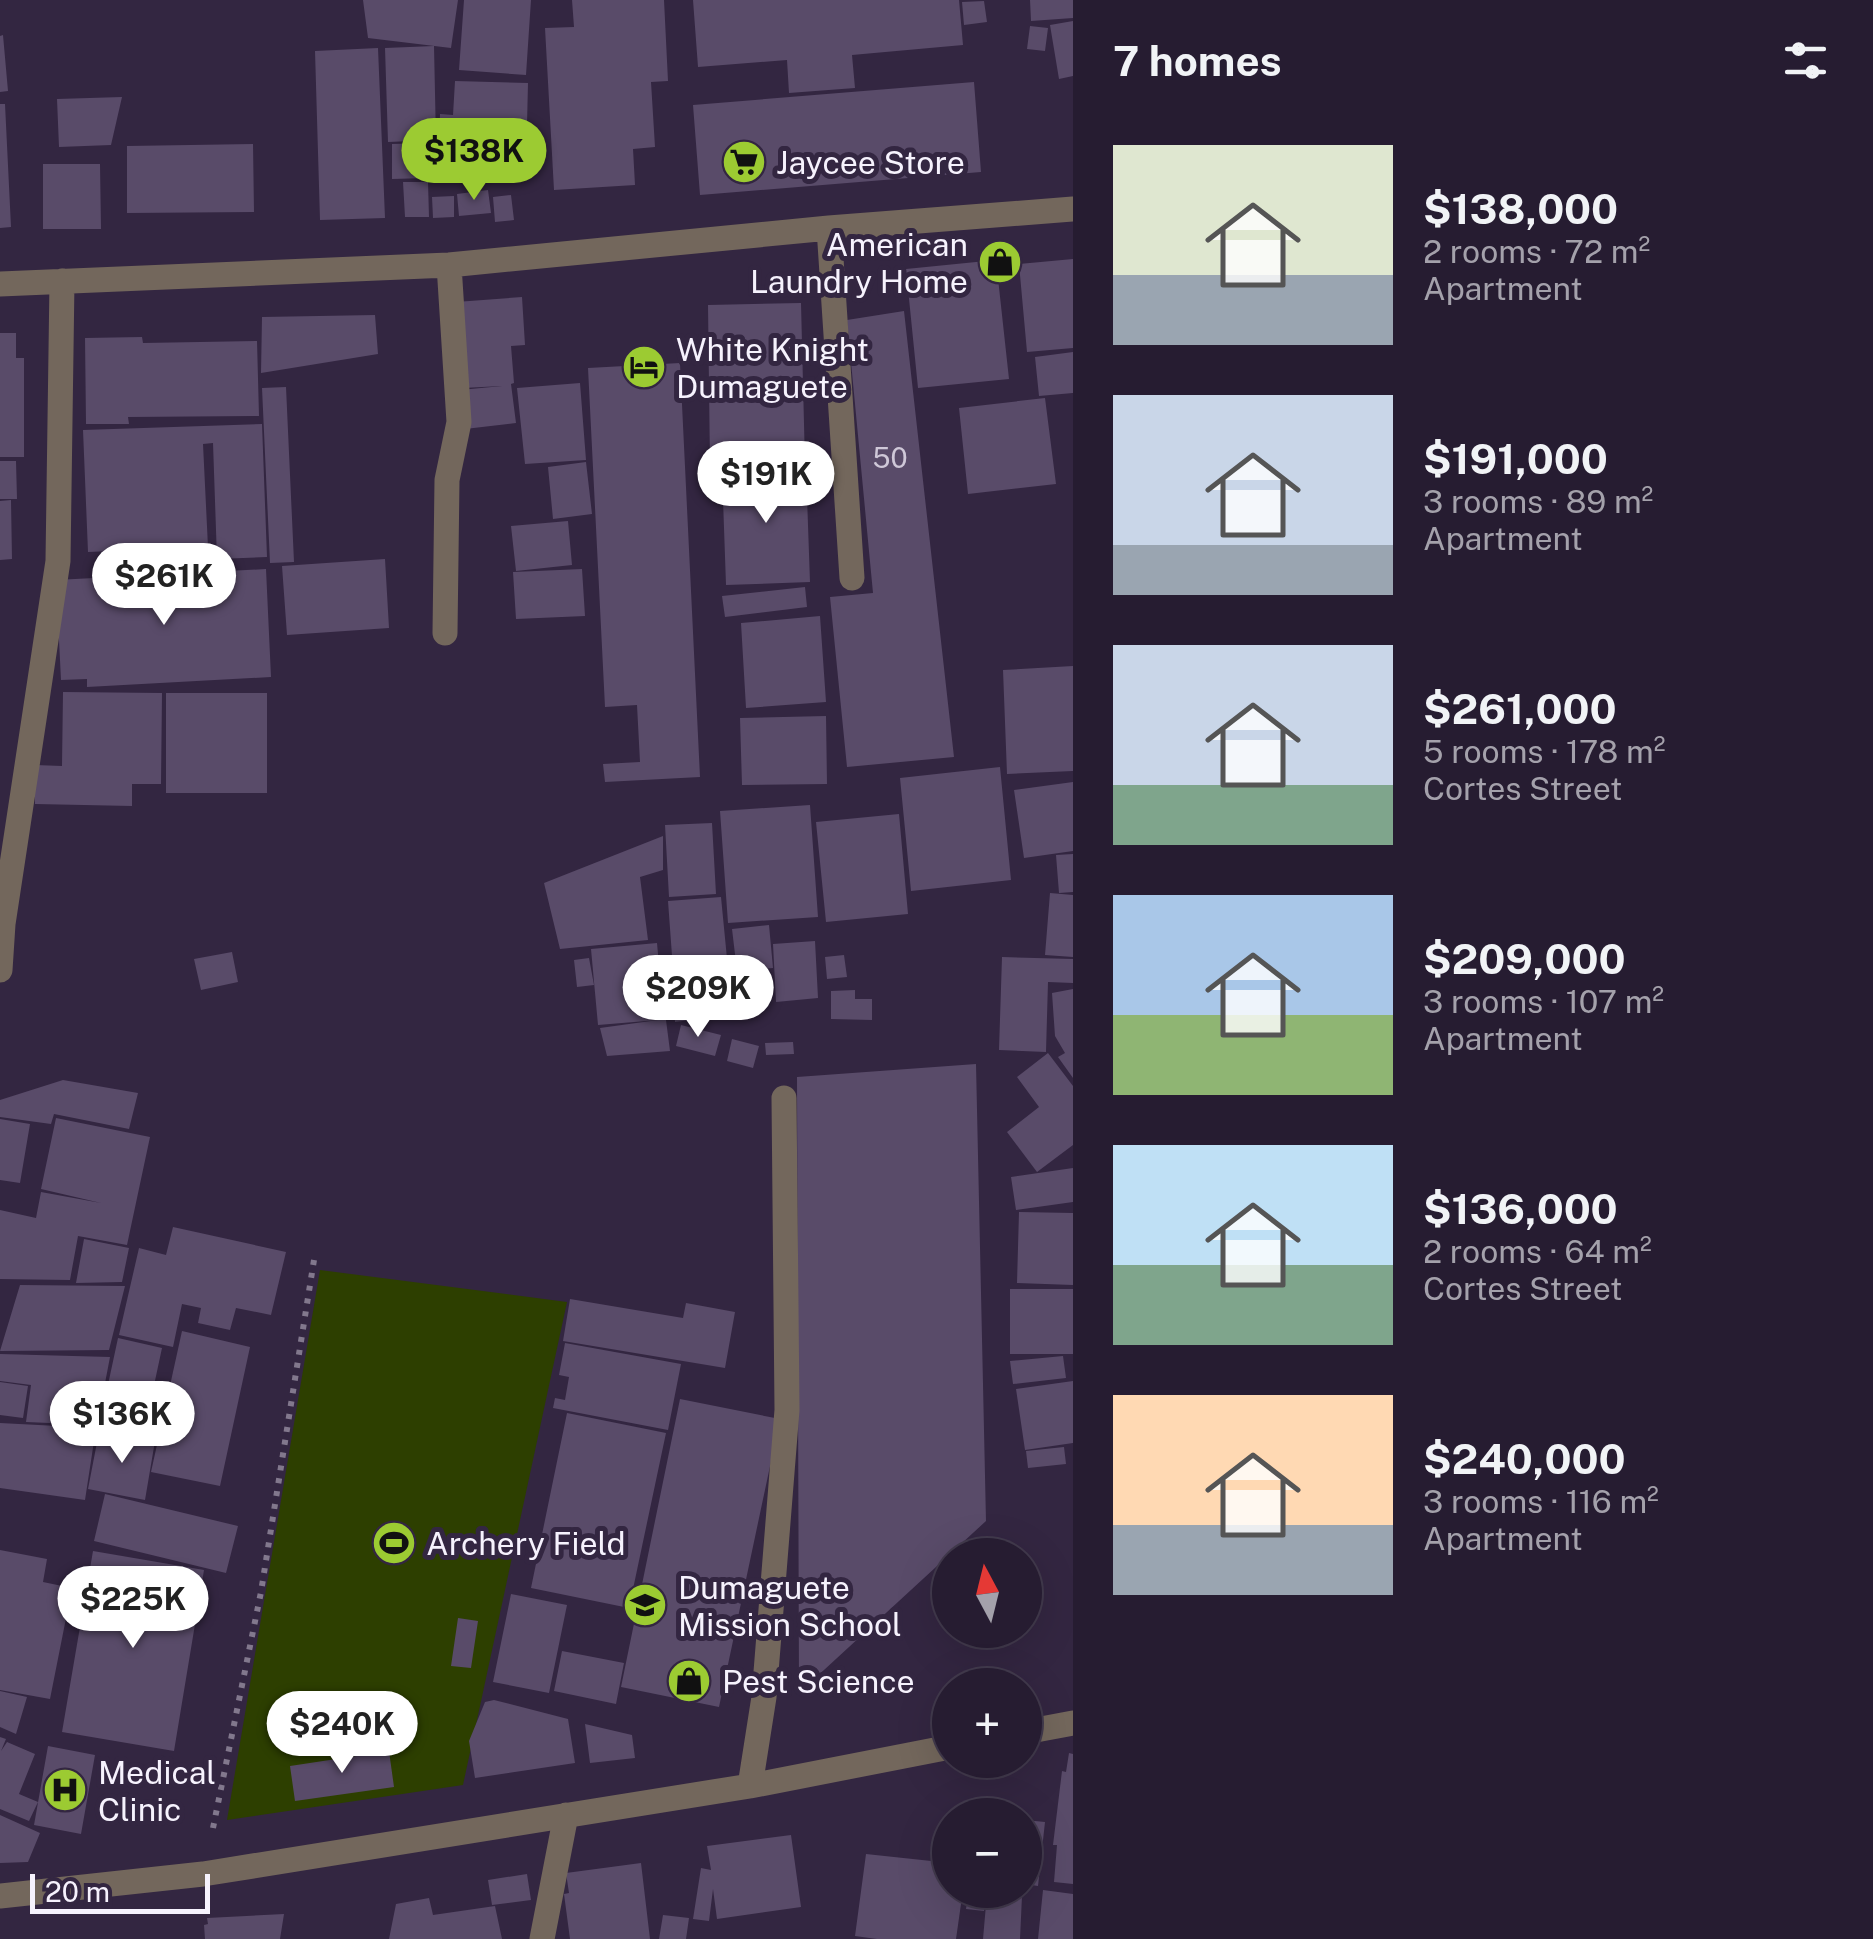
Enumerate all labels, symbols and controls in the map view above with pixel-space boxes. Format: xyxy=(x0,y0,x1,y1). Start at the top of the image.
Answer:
icon: filters xyxy=(1778,33,1833,88)
text: 7 homes xyxy=(1113,36,1282,85)
pin: $138K xyxy=(404,118,544,203)
text: $138K xyxy=(423,132,525,169)
supermarket icon: Jaycee Store xyxy=(721,139,767,185)
place label: Jaycee Store xyxy=(776,144,965,181)
text: $138,000 xyxy=(1423,184,1618,233)
icon: home xyxy=(1193,185,1313,305)
place label: American Laundry Home xyxy=(750,226,968,300)
text: 2 rooms · 72 m² xyxy=(1423,233,1650,270)
shop icon: American Laundry Home xyxy=(977,239,1023,285)
text: Apartment xyxy=(1423,270,1583,307)
place label: White Knight Dumaguete xyxy=(676,331,869,405)
hotel icon: White Knight Dumaguete xyxy=(621,344,667,390)
text: $191,000 xyxy=(1423,434,1608,483)
icon: home xyxy=(1193,435,1313,555)
pin: $191K xyxy=(696,441,836,526)
house number: 50 xyxy=(872,441,908,474)
text: $191K xyxy=(719,455,813,492)
text: 3 rooms · 89 m² xyxy=(1423,483,1653,520)
text: Apartment xyxy=(1423,520,1583,557)
pin: $261K xyxy=(94,543,234,628)
text: $261K xyxy=(114,557,214,594)
text: $261,000 xyxy=(1423,684,1617,733)
icon: home xyxy=(1193,685,1313,805)
text: 5 rooms · 178 m² xyxy=(1423,733,1666,770)
text: Cortes Street xyxy=(1423,770,1623,807)
text: $209,000 xyxy=(1423,934,1625,983)
icon: home xyxy=(1193,935,1313,1055)
pin: $209K xyxy=(628,955,768,1040)
text: $209K xyxy=(645,969,751,1006)
text: 3 rooms · 107 m² xyxy=(1423,983,1664,1020)
text: Apartment xyxy=(1423,1020,1583,1057)
text: $136,000 xyxy=(1423,1184,1618,1233)
icon: home xyxy=(1193,1185,1313,1305)
text: 2 rooms · 64 m² xyxy=(1423,1233,1652,1270)
text: Cortes Street xyxy=(1423,1270,1623,1307)
pin: $136K xyxy=(52,1381,192,1466)
text: $136K xyxy=(72,1395,172,1432)
text: $240,000 xyxy=(1423,1434,1625,1483)
icon: home xyxy=(1193,1435,1313,1555)
text: 3 rooms · 116 m² xyxy=(1423,1483,1659,1520)
sports icon: Archery Field xyxy=(371,1520,417,1566)
text: Apartment xyxy=(1423,1520,1583,1557)
place label: Archery Field xyxy=(426,1525,626,1562)
north arrow xyxy=(932,1538,1042,1648)
map controls xyxy=(932,1538,1042,1908)
pin: $225K xyxy=(63,1566,203,1651)
place label: Dumaguete Mission School xyxy=(678,1569,902,1643)
text: $225K xyxy=(80,1580,186,1617)
school or university icon: Dumaguete Mission School xyxy=(622,1582,668,1628)
shop icon: Pest Science xyxy=(666,1658,712,1704)
place label: Pest Science xyxy=(722,1663,915,1700)
button: + xyxy=(932,1668,1042,1778)
pin: $240K xyxy=(272,1691,412,1776)
text: $240K xyxy=(289,1705,395,1742)
place label: Medical Clinic xyxy=(98,1754,216,1828)
hospital icon: Medical Clinic xyxy=(42,1767,88,1813)
button: − xyxy=(932,1798,1042,1908)
scale bar xyxy=(30,1869,210,1914)
text: 20 m xyxy=(45,1875,110,1908)

